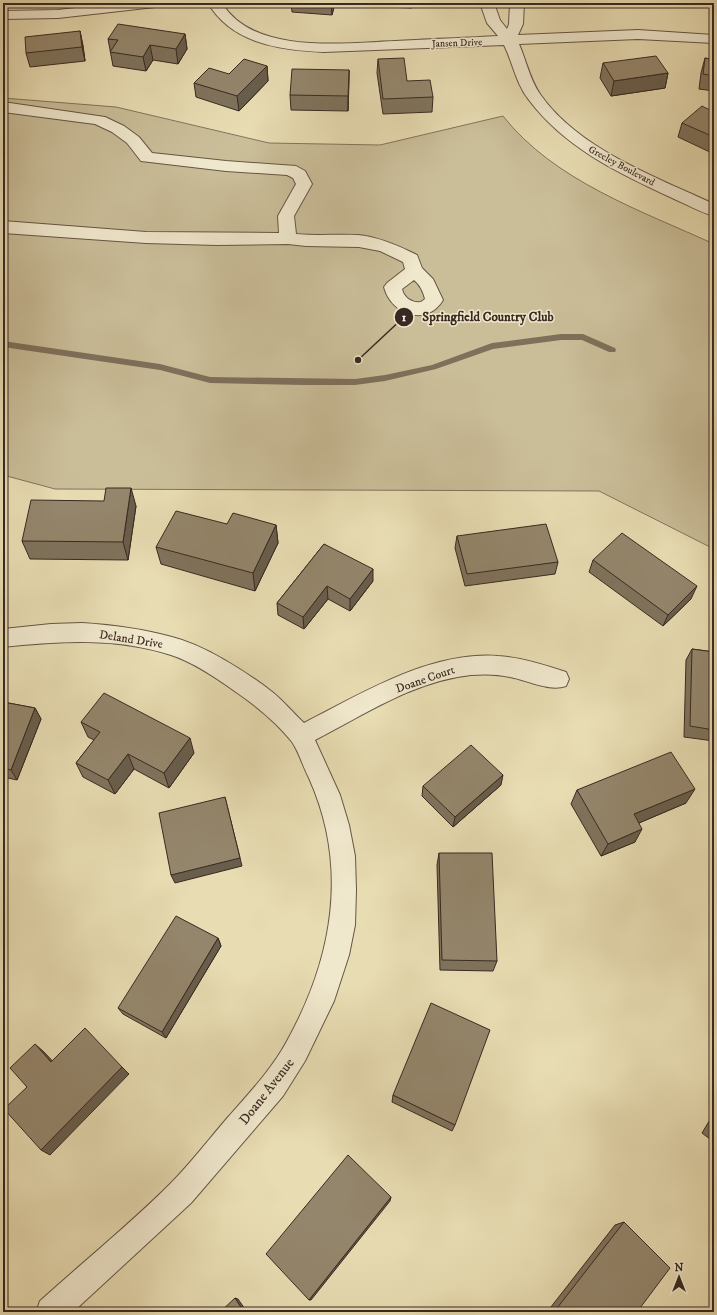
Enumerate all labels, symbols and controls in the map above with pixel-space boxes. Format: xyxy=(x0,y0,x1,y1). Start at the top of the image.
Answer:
street label: Jansen Drive xyxy=(431,36,482,50)
street label: Greeley Boulevard xyxy=(586,143,657,188)
callout: Springfield Country Club xyxy=(394,304,562,329)
text: Springfield Country Club xyxy=(422,309,554,326)
text: 1 xyxy=(402,310,407,325)
street label: Deland Drive xyxy=(98,627,164,652)
street label: Doane Court xyxy=(394,662,457,697)
street label: Doane Avenue xyxy=(235,1055,299,1129)
north arrow xyxy=(659,1257,699,1297)
text: N xyxy=(674,1261,684,1275)

